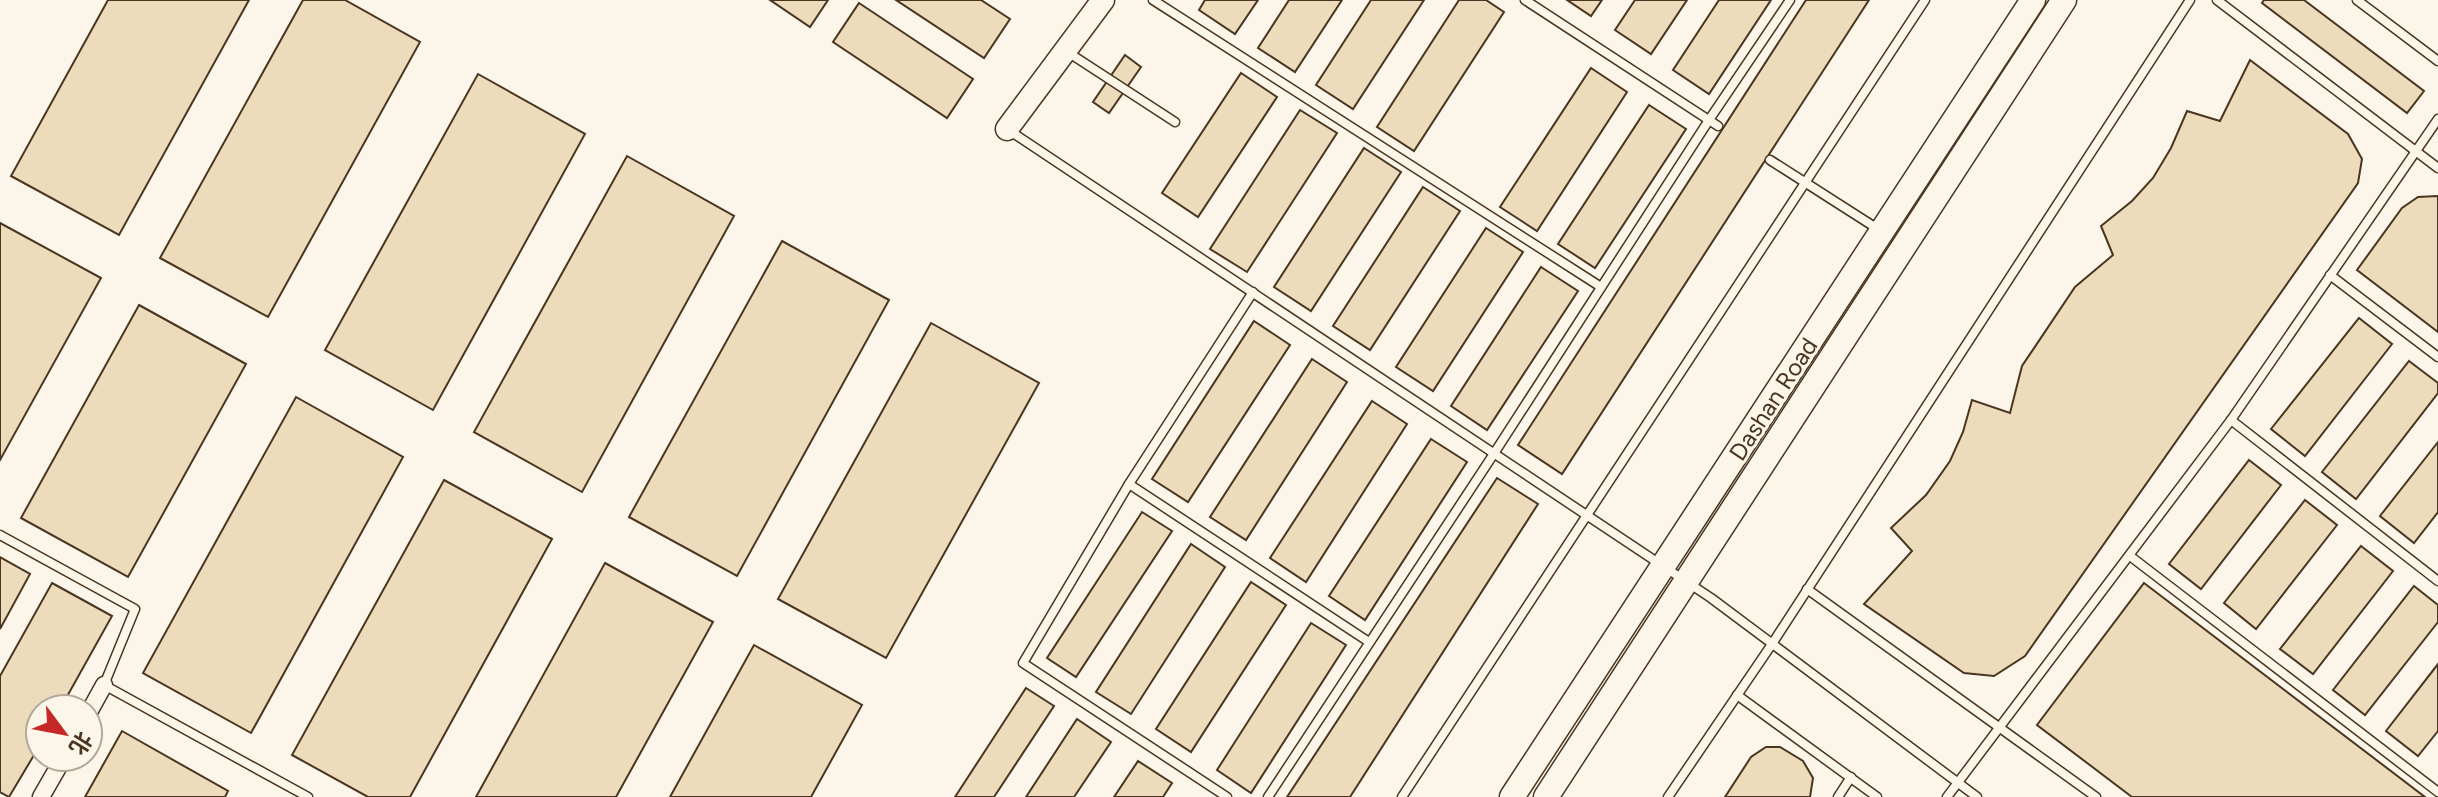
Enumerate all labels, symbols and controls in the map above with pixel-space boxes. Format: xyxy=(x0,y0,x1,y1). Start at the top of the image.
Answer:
street label: Dashan Road xyxy=(1723,332,1823,466)
north arrow xyxy=(24,693,104,773)
text: 北 xyxy=(63,727,98,760)

